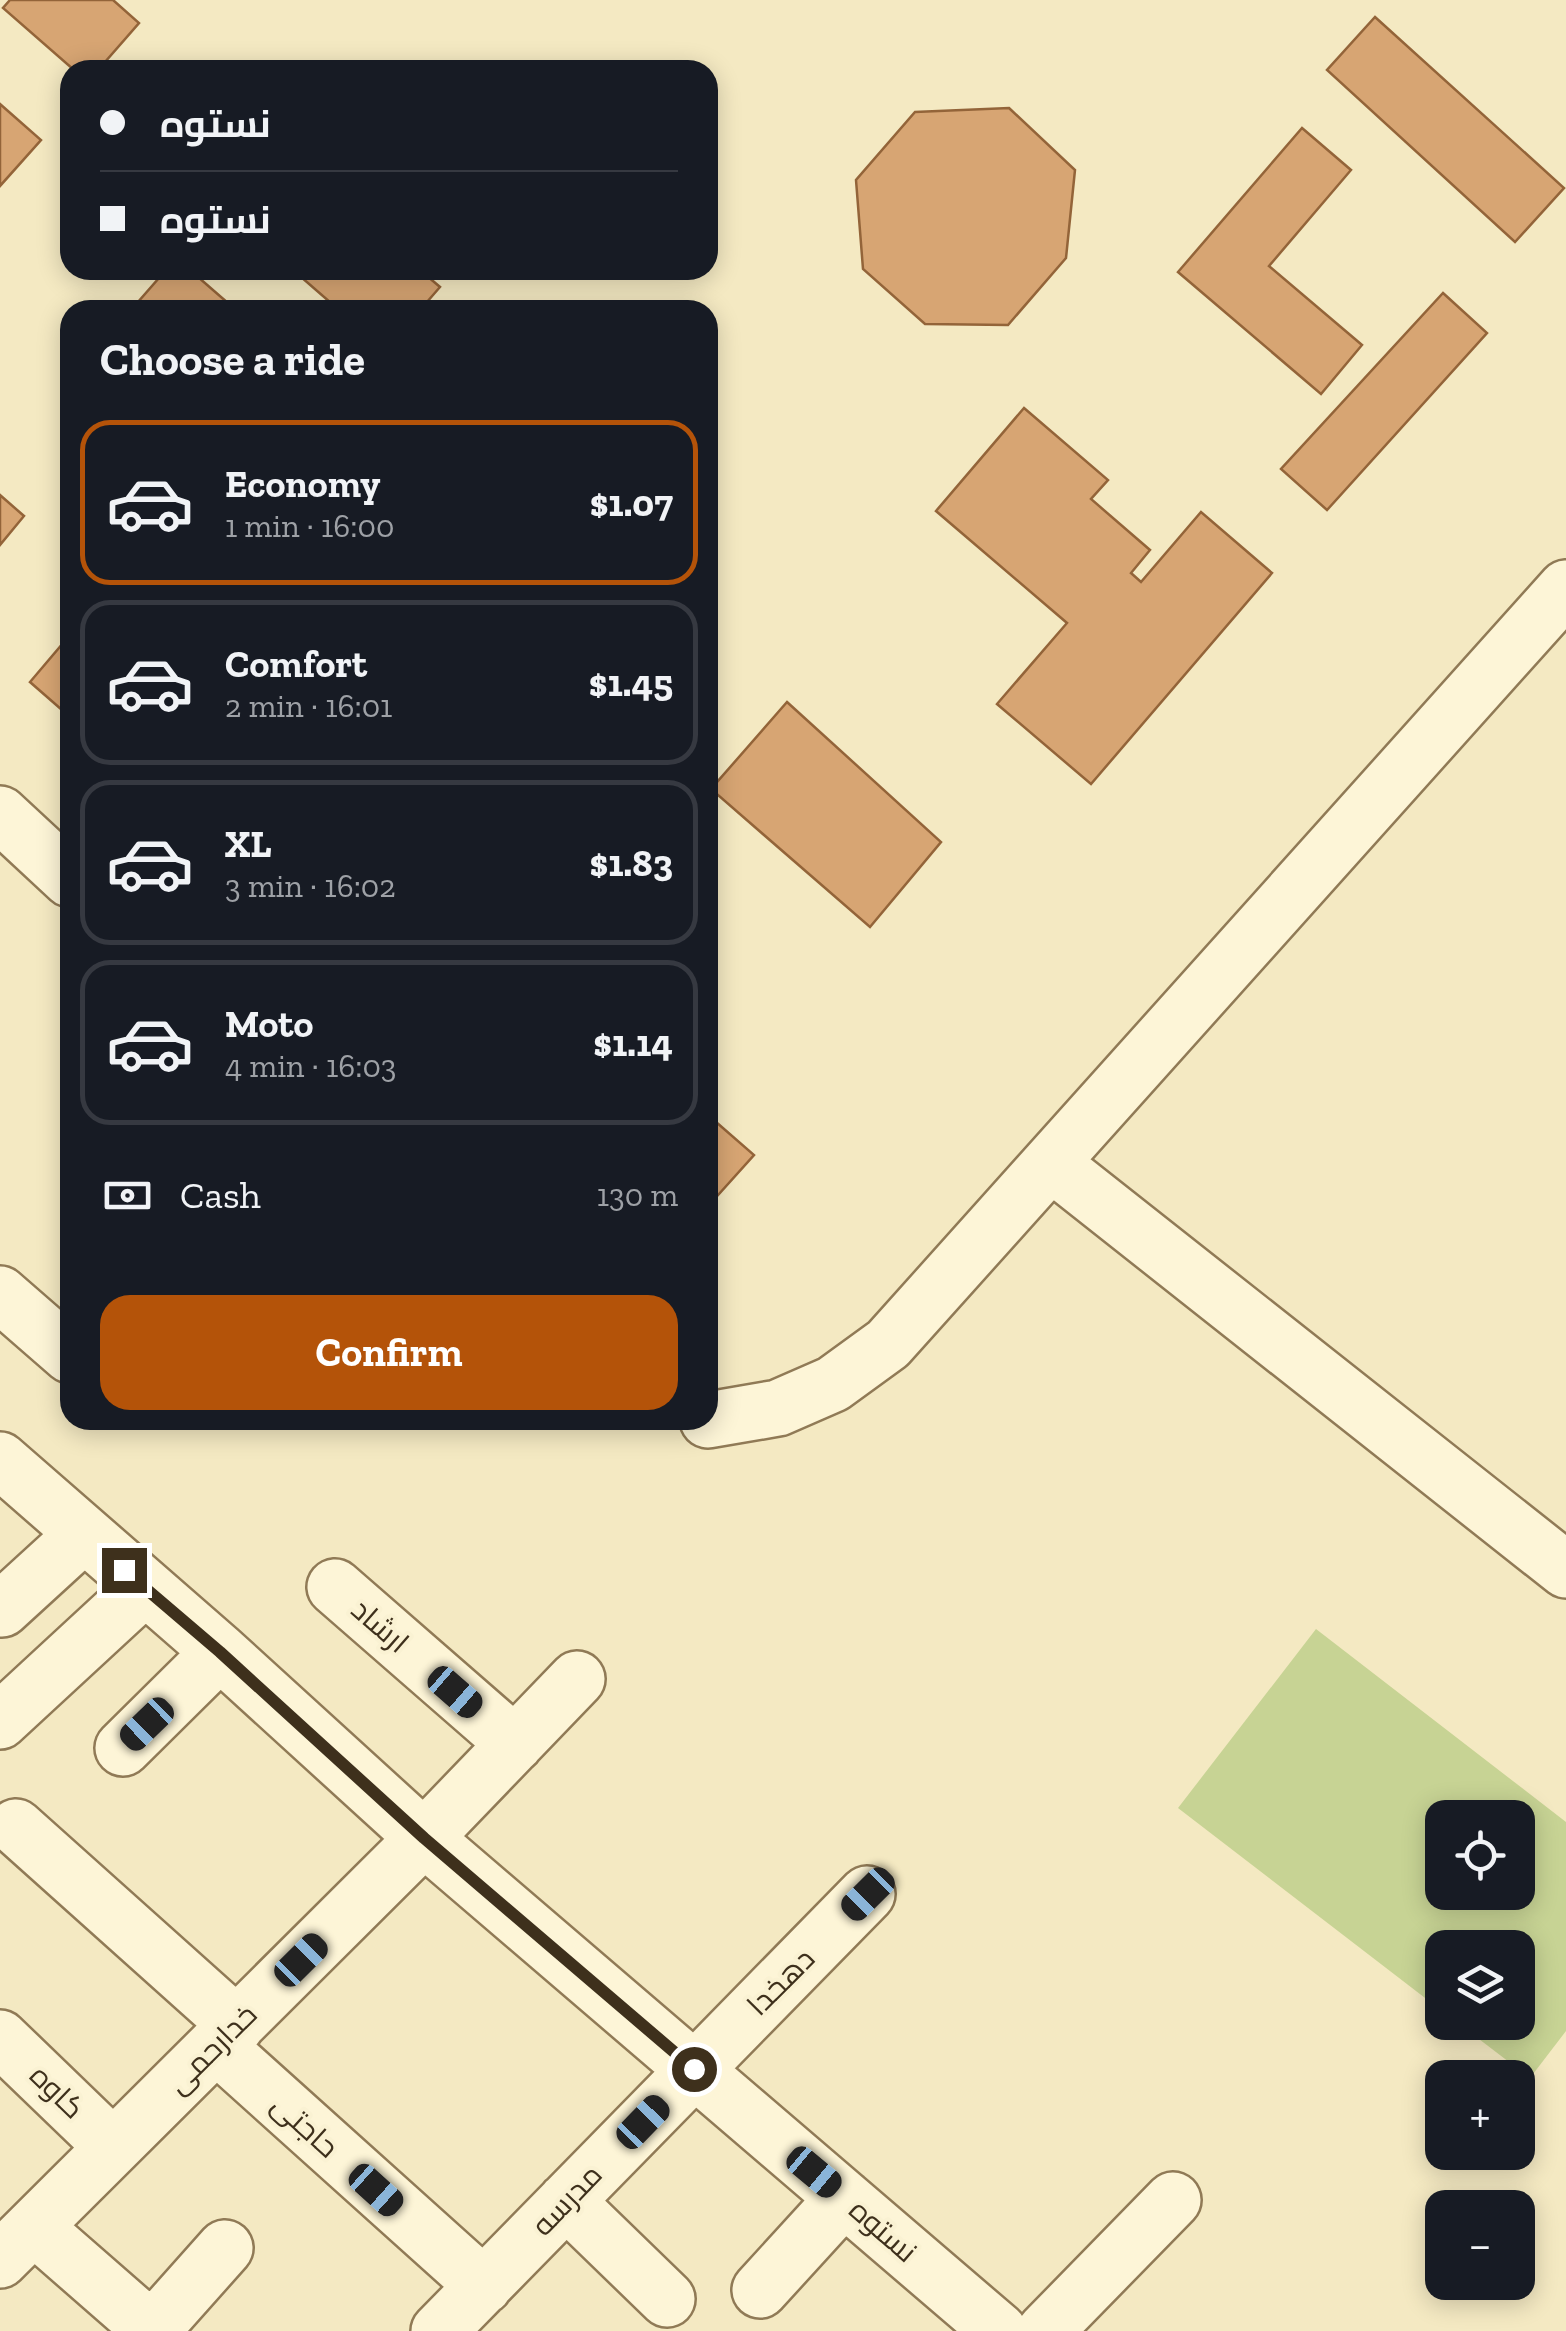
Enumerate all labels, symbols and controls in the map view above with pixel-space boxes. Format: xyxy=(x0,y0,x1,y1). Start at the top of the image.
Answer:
text: نستوه xyxy=(160,101,271,147)
text: نستوه xyxy=(160,197,271,243)
text: Choose a ride xyxy=(100,333,365,387)
icon: car xyxy=(105,458,195,548)
text: Economy xyxy=(225,461,380,507)
text: $1.07 xyxy=(590,480,673,526)
text: 1 min · 16:00 xyxy=(225,507,394,545)
icon: car xyxy=(105,638,195,728)
text: Comfort xyxy=(225,641,367,687)
text: $1.45 xyxy=(589,660,673,706)
text: 2 min · 16:01 xyxy=(225,687,392,725)
icon: car xyxy=(105,818,195,908)
text: XL xyxy=(225,821,272,867)
text: $1.83 xyxy=(590,840,673,886)
text: 3 min · 16:02 xyxy=(225,867,396,905)
icon: car xyxy=(105,998,195,1088)
text: Moto xyxy=(225,1001,313,1047)
text: $1.14 xyxy=(593,1020,673,1066)
text: 4 min · 16:03 xyxy=(225,1047,397,1085)
icon: cash xyxy=(100,1168,155,1223)
text: Cash xyxy=(180,1172,261,1218)
text: 130 m xyxy=(597,1176,678,1214)
button: Confirm xyxy=(100,1295,678,1410)
route end xyxy=(102,1548,147,1593)
street label: ارشاد xyxy=(344,1591,416,1661)
car xyxy=(423,1661,487,1723)
car xyxy=(115,1692,179,1756)
map controls xyxy=(1425,1800,1535,2300)
button: locate xyxy=(1425,1800,1535,1910)
car xyxy=(836,1862,900,1926)
car xyxy=(269,1928,333,1992)
button: layers xyxy=(1425,1930,1535,2040)
street label: دهخدا xyxy=(740,1941,822,2023)
street label: خدارحمی xyxy=(160,1997,264,2101)
route start xyxy=(672,2047,717,2092)
street label: کاوه xyxy=(22,2058,92,2126)
button: + xyxy=(1425,2060,1535,2170)
street label: حاجتی xyxy=(264,2087,346,2165)
car xyxy=(611,2090,675,2154)
car xyxy=(781,2141,847,2203)
street label: مدرسه xyxy=(524,2157,610,2243)
car xyxy=(344,2159,408,2221)
button: − xyxy=(1425,2190,1535,2300)
street label: نستوه xyxy=(842,2192,924,2270)

